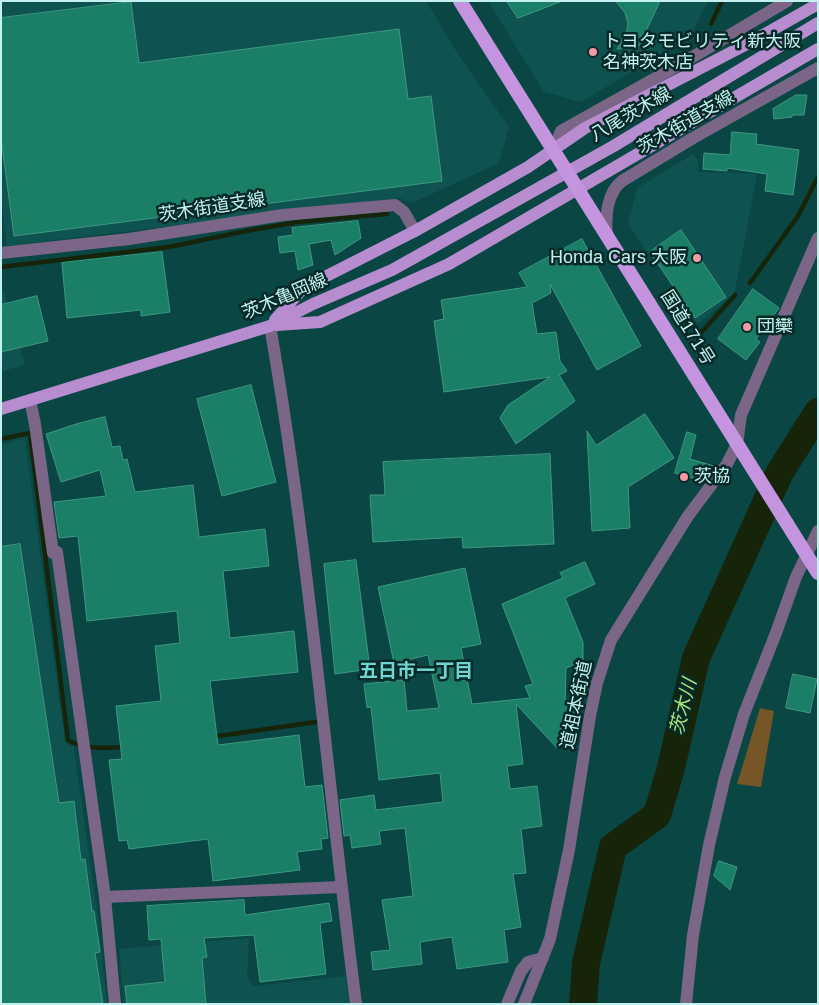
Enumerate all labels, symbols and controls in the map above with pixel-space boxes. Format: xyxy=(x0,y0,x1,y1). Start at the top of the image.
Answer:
place label: トヨタモビリティ新大阪 名神茨木店 xyxy=(603,31,801,74)
marker: トヨタモビリティ新大阪 名神茨木店 xyxy=(587,46,599,58)
street label: 八尾茨木線 xyxy=(587,83,675,147)
street label: 茨木街道支線 xyxy=(634,87,738,159)
street label: 茨木街道支線 xyxy=(157,189,267,227)
place label: Honda Cars 大阪 xyxy=(550,247,687,269)
marker: Honda Cars 大阪 xyxy=(691,252,703,264)
street label: 茨木亀岡線 xyxy=(239,269,331,325)
street label: 国道171号 xyxy=(656,287,718,369)
place label: 団欒 xyxy=(757,316,793,338)
marker: 団欒 xyxy=(741,321,753,333)
place label: 茨協 xyxy=(694,466,730,488)
marker: 茨協 xyxy=(678,471,690,483)
street label: 道祖本街道 xyxy=(557,659,597,751)
district label: 五日市一丁目 xyxy=(359,661,473,683)
water label: 茨木川 xyxy=(666,677,702,737)

